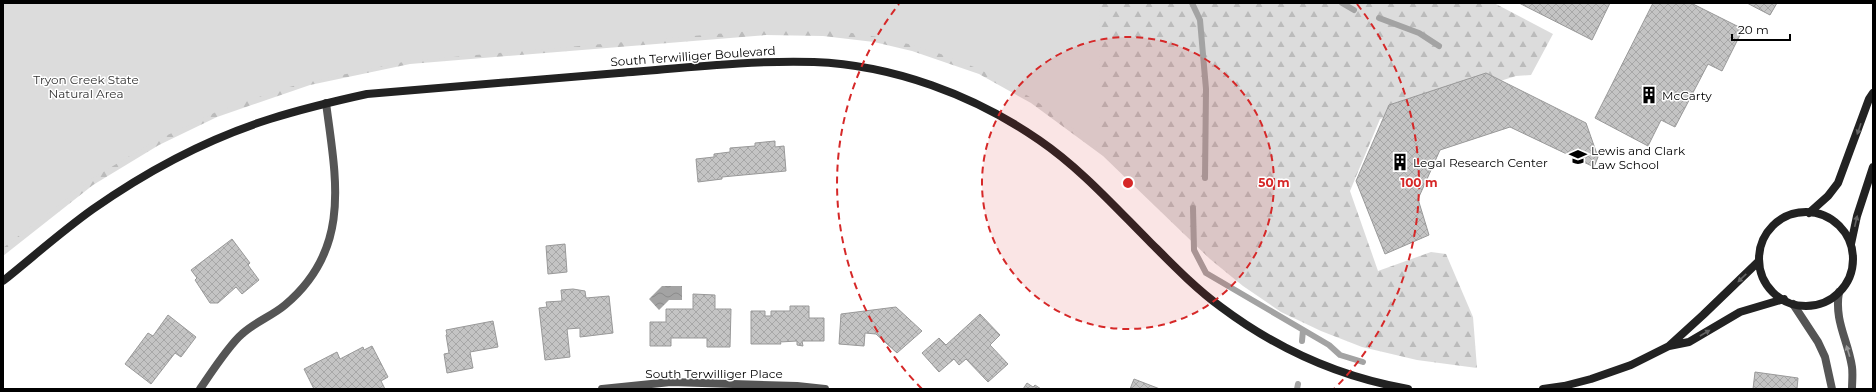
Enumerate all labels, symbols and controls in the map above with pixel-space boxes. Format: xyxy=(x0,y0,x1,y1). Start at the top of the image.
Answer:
scale bar xyxy=(1732,16,1790,42)
text: 20 m xyxy=(1738,22,1769,37)
street label: South Terwilliger Boulevard xyxy=(610,43,776,69)
park label: Tryon Creek State Natural Area xyxy=(33,72,139,101)
building icon: McCarty xyxy=(1639,85,1659,105)
place label: McCarty xyxy=(1662,88,1712,103)
one-way arrow xyxy=(1855,123,1861,135)
place label: Lewis and Clark Law School xyxy=(1591,143,1686,172)
school or university icon: Lewis and Clark Law School xyxy=(1568,147,1588,167)
building icon: Legal Research Center xyxy=(1390,152,1410,172)
place label: Legal Research Center xyxy=(1413,155,1548,170)
text: 50 m xyxy=(1258,175,1290,190)
text: 100 m xyxy=(1401,175,1437,190)
centre of rings xyxy=(1121,176,1135,190)
one-way arrow xyxy=(1854,215,1860,227)
one-way arrow xyxy=(1737,273,1747,283)
one-way arrow xyxy=(1699,330,1711,337)
one-way arrow xyxy=(1845,344,1851,356)
street label: South Terwilliger Place xyxy=(645,366,783,381)

